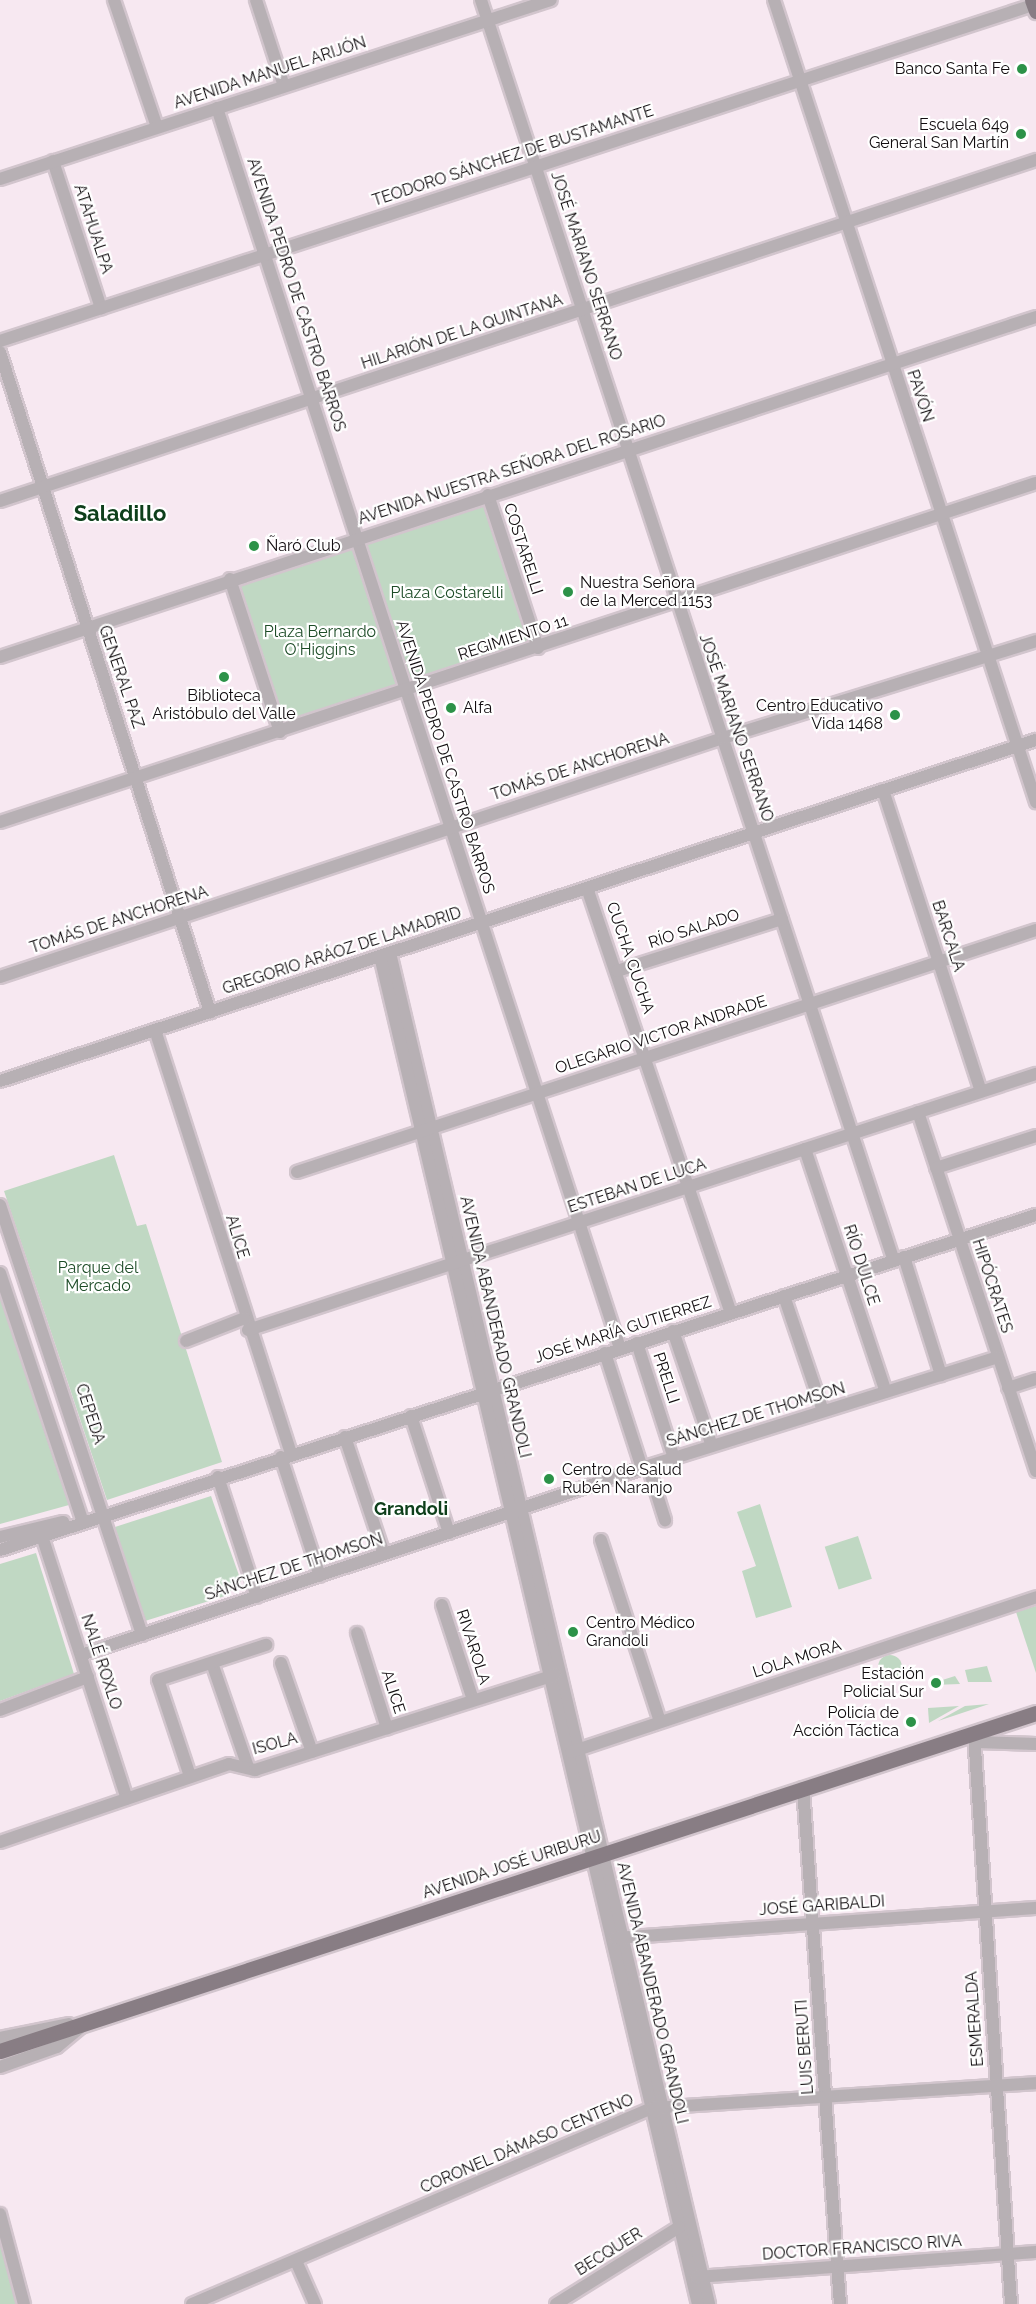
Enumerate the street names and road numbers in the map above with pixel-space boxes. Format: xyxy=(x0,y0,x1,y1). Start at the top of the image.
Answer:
street label: AVENIDA MANUEL ARIJÓN xyxy=(171,33,369,113)
street label: TEODORO SÁNCHEZ DE BUSTAMANTE xyxy=(370,101,656,211)
street label: AVENIDA PEDRO DE CASTRO BARROS xyxy=(243,156,349,434)
street label: JOSÉ MARIANO SERRANO xyxy=(546,169,626,363)
street label: ATAHUALPA xyxy=(70,182,116,276)
street label: HILARIÓN DE LA QUINTANA xyxy=(359,290,565,374)
street label: PAVÓN xyxy=(903,367,937,425)
street label: AVENIDA NUESTRA SEÑORA DEL ROSARIO xyxy=(355,411,669,529)
street label: COSTARELLI xyxy=(499,501,547,597)
street label: REGIMIENTO 11 xyxy=(456,611,570,665)
street label: AVENIDA PEDRO DE CASTRO BARROS xyxy=(392,618,498,896)
street label: GENERAL PAZ xyxy=(94,623,148,731)
street label: JOSÉ MARIANO SERRANO xyxy=(695,632,777,824)
street label: TOMÁS DE ANCHORENA xyxy=(488,729,672,805)
street label: TOMÁS DE ANCHORENA xyxy=(27,882,211,958)
street label: BARCALA xyxy=(928,898,968,974)
street label: CUCHA CUCHA xyxy=(602,899,658,1017)
street label: GREGORIO ARÁOZ DE LAMADRID xyxy=(220,903,464,999)
street label: RÍO SALADO xyxy=(646,905,742,953)
street label: OLEGARIO VICTOR ANDRADE xyxy=(552,992,770,1078)
street label: ESTEBAN DE LUCA xyxy=(565,1155,709,1217)
street label: AVENIDA ABANDERADO GRANDOLI xyxy=(455,1194,535,1460)
street label: ALICE xyxy=(221,1213,253,1261)
street label: RÍO DULCE xyxy=(839,1222,883,1308)
street label: HIPÓCRATES xyxy=(968,1236,1016,1336)
street label: JOSÉ MARÍA GUTIERREZ xyxy=(532,1292,714,1368)
street label: PRELLI xyxy=(649,1350,683,1406)
street label: SÁNCHEZ DE THOMSON xyxy=(664,1379,848,1451)
street label: CEPEDA xyxy=(71,1381,109,1447)
street label: SÁNCHEZ DE THOMSON xyxy=(202,1529,386,1605)
street label: RIVAROLA xyxy=(452,1607,494,1687)
street label: NALÉ ROXLO xyxy=(77,1612,125,1712)
street label: LOLA MORA xyxy=(750,1636,844,1682)
street label: ALICE xyxy=(377,1668,409,1716)
street label: ISOLA xyxy=(250,1729,300,1759)
street label: AVENIDA JOSÉ URIBURU xyxy=(420,1827,604,1903)
street label: AVENIDA ABANDERADO GRANDOLI xyxy=(612,1860,692,2126)
street label: JOSÉ GARIBALDI xyxy=(759,1892,885,1920)
street label: ESMERALDA xyxy=(962,1971,988,2067)
street label: LUIS BERUTI xyxy=(792,1999,818,2095)
street label: CORONEL DÁMASO CENTENO xyxy=(417,2090,637,2198)
street label: BECQUER xyxy=(572,2224,646,2280)
street label: DOCTOR FRANCISCO RIVA xyxy=(762,2231,962,2265)

